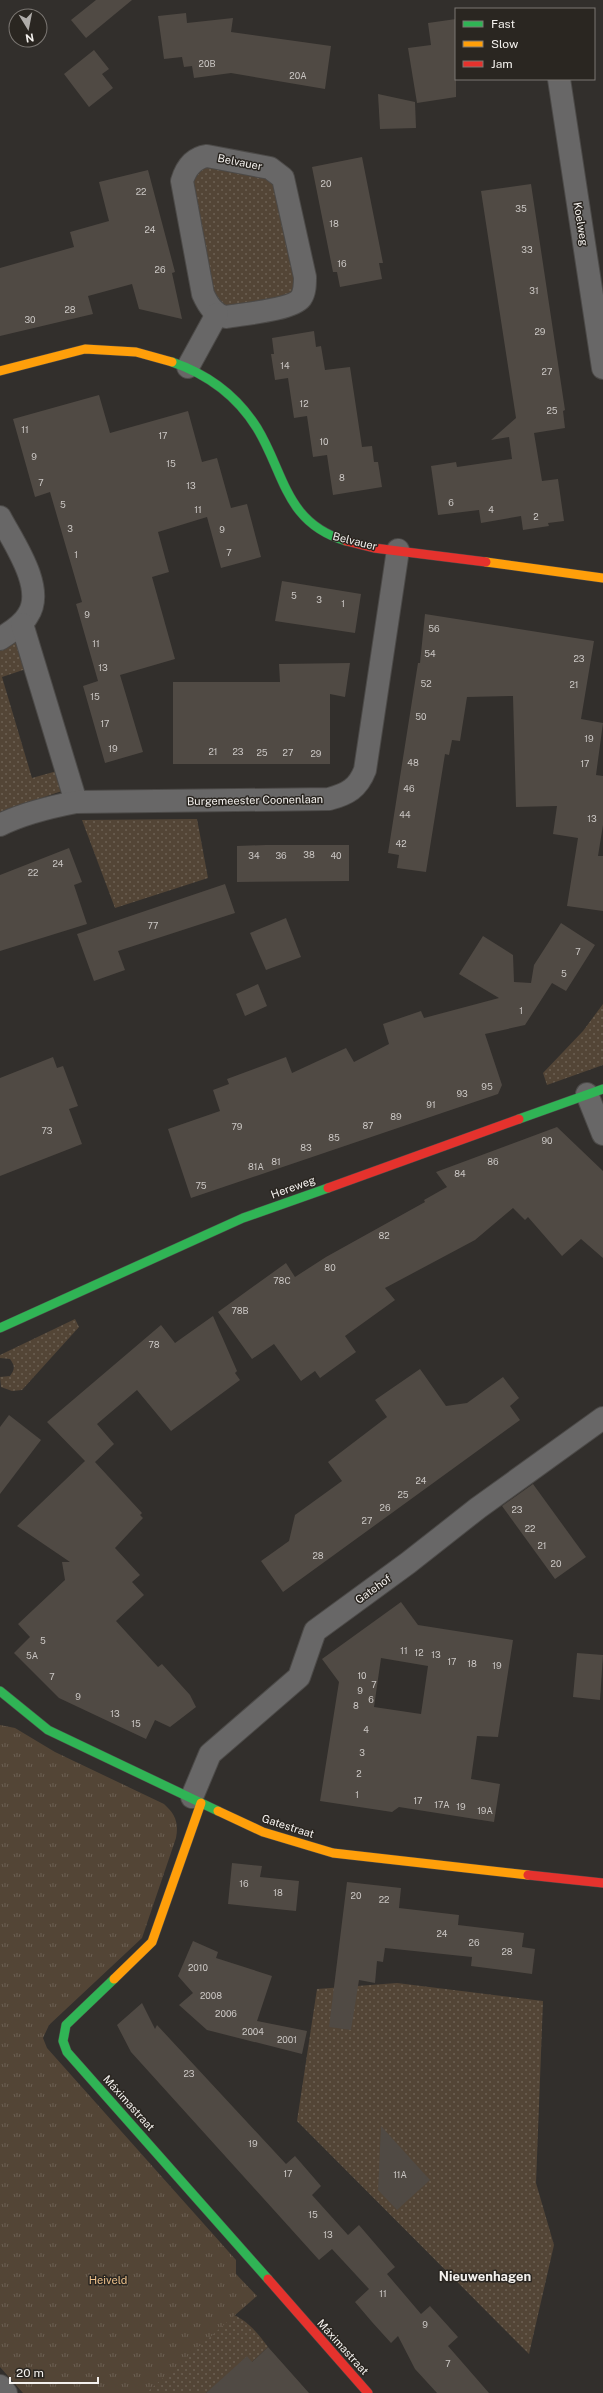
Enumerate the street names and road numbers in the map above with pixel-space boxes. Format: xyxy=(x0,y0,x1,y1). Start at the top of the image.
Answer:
street label: Belvauer xyxy=(217,152,263,172)
street label: Koelweg xyxy=(572,201,590,247)
street label: Belvauer xyxy=(332,530,378,552)
street label: Burgemeester Coonenlaan xyxy=(187,793,323,807)
street label: Hereweg xyxy=(269,1173,317,1201)
street label: Gatehof xyxy=(353,1572,394,1606)
street label: Gatestraat xyxy=(260,1812,316,1840)
street label: Máximastraat xyxy=(101,2073,157,2133)
street label: Máximastraat xyxy=(315,2317,371,2377)

